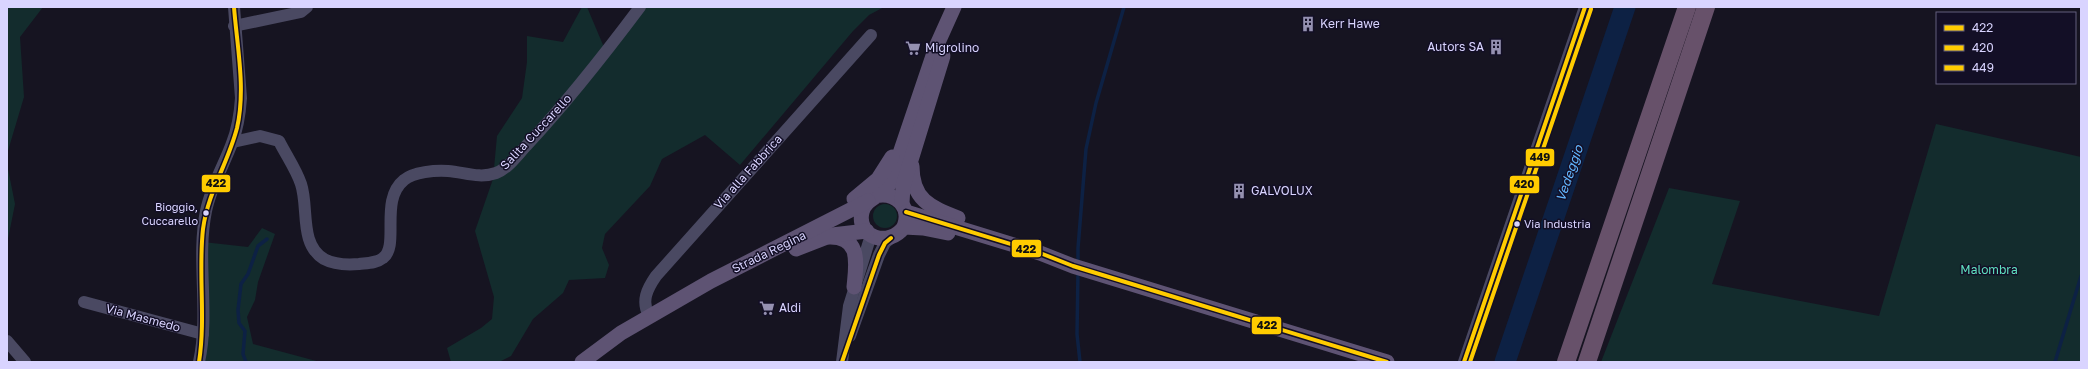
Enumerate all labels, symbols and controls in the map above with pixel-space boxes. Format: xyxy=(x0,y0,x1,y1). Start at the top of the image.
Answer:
legend xyxy=(1936,12,2076,84)
building icon: Kerr Hawe xyxy=(1299,15,1317,33)
place label: Kerr Hawe xyxy=(1320,16,1380,31)
text: 422 xyxy=(1972,20,1993,35)
building icon: Autors SA xyxy=(1487,38,1505,56)
supermarket icon: Migrolino xyxy=(904,39,922,57)
place label: Autors SA xyxy=(1427,39,1484,54)
place label: Migrolino xyxy=(925,40,979,55)
text: 420 xyxy=(1972,40,1994,55)
text: 449 xyxy=(1972,60,1994,75)
street label: Salita Cuccarello xyxy=(497,91,574,172)
street label: Via alla Fabbrica xyxy=(710,131,785,212)
water label: Vedeggio xyxy=(1552,142,1586,203)
line badge: 449 xyxy=(1525,148,1555,167)
text: 449 xyxy=(1530,150,1550,163)
line badge: 422 xyxy=(201,174,231,193)
line badge: 420 xyxy=(1509,175,1540,194)
text: 422 xyxy=(206,176,226,189)
text: 420 xyxy=(1514,177,1534,190)
building icon: GALVOLUX xyxy=(1230,182,1248,200)
place label: GALVOLUX xyxy=(1251,183,1313,198)
place label: Bioggio, Cuccarello xyxy=(142,200,198,227)
marker: Bioggio, Cuccarello xyxy=(201,208,211,218)
place label: Via Industria xyxy=(1524,217,1591,230)
marker: Via Industria xyxy=(1512,219,1522,229)
street label: Strada Regina xyxy=(729,227,808,276)
line badge: 422 xyxy=(1011,239,1042,258)
text: 422 xyxy=(1016,242,1036,255)
park label: Malombra xyxy=(1960,262,2018,277)
supermarket icon: Aldi xyxy=(758,299,776,317)
street label: Via Masmedo xyxy=(104,300,182,335)
place label: Aldi xyxy=(779,300,801,315)
line badge: 422 xyxy=(1251,316,1282,335)
text: 422 xyxy=(1257,318,1277,331)

